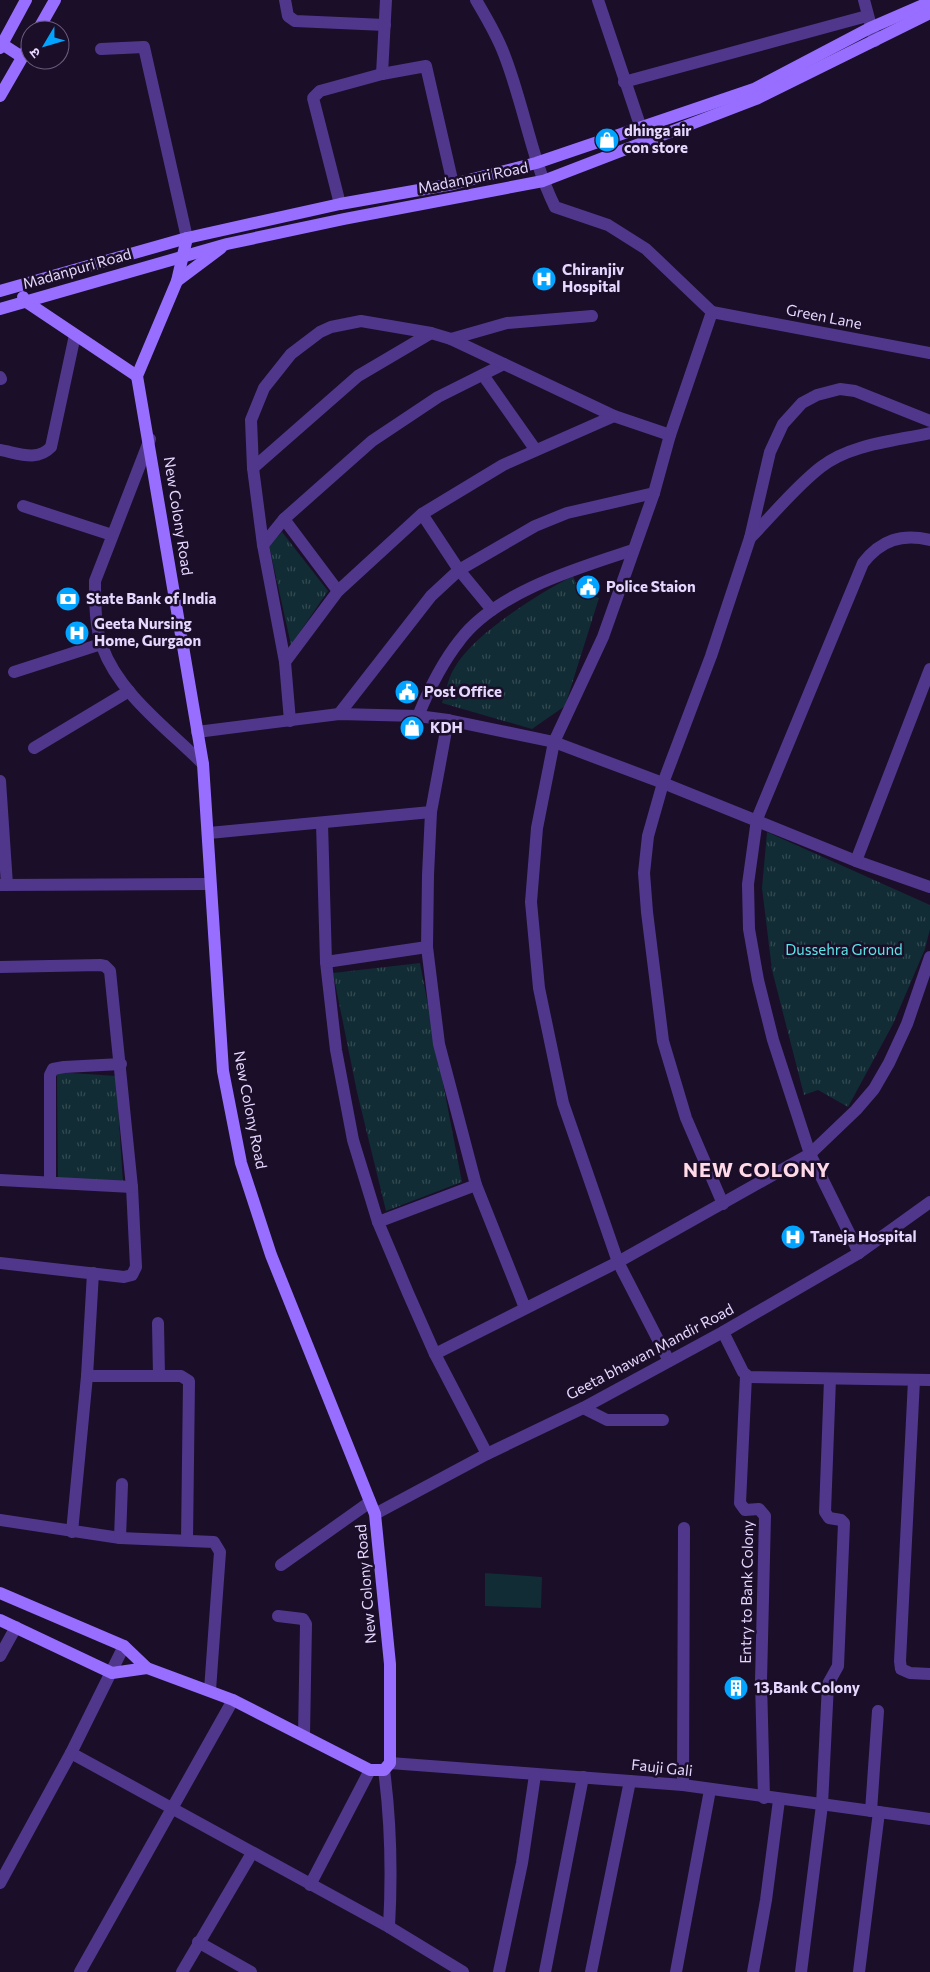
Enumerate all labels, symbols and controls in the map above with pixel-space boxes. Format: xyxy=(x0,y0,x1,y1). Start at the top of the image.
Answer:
north arrow xyxy=(20,20,70,70)
text: उ xyxy=(25,44,44,62)
place label: dhinga air con store xyxy=(624,121,692,156)
shop icon: dhinga air con store xyxy=(594,127,620,153)
street label: Madanpuri Road xyxy=(416,157,530,197)
street label: Madanpuri Road xyxy=(20,244,133,292)
place label: Chiranjiv Hospital xyxy=(562,260,624,295)
hospital icon: Chiranjiv Hospital xyxy=(531,266,557,292)
street label: Green Lane xyxy=(785,300,864,332)
street label: New Colony Road xyxy=(161,455,197,577)
public building icon: Police Staion xyxy=(575,574,601,600)
place label: Police Staion xyxy=(606,577,696,595)
bank icon: State Bank of India xyxy=(55,586,81,612)
place label: State Bank of India xyxy=(86,589,216,607)
place label: Geeta Nursing Home, Gurgaon xyxy=(94,614,201,649)
hospital icon: Geeta Nursing Home, Gurgaon xyxy=(64,620,90,646)
public building icon: Post Office xyxy=(394,679,420,705)
place label: Post Office xyxy=(424,682,502,700)
shop icon: KDH xyxy=(399,715,425,741)
place label: KDH xyxy=(430,718,463,736)
park label: Dussehra Ground xyxy=(785,940,903,958)
street label: New Colony Road xyxy=(231,1049,271,1170)
district label: NEW COLONY xyxy=(683,1157,831,1181)
hospital icon: Taneja Hospital xyxy=(780,1224,806,1250)
place label: Taneja Hospital xyxy=(810,1227,917,1245)
street label: Geeta bhawan Mandir Road xyxy=(563,1299,736,1403)
street label: Entry to Bank Colony xyxy=(736,1520,756,1664)
street label: New Colony Road xyxy=(351,1524,379,1645)
building icon: 13,Bank Colony xyxy=(723,1675,749,1701)
place label: 13,Bank Colony xyxy=(754,1678,861,1696)
street label: Fauji Gali xyxy=(631,1755,694,1779)

